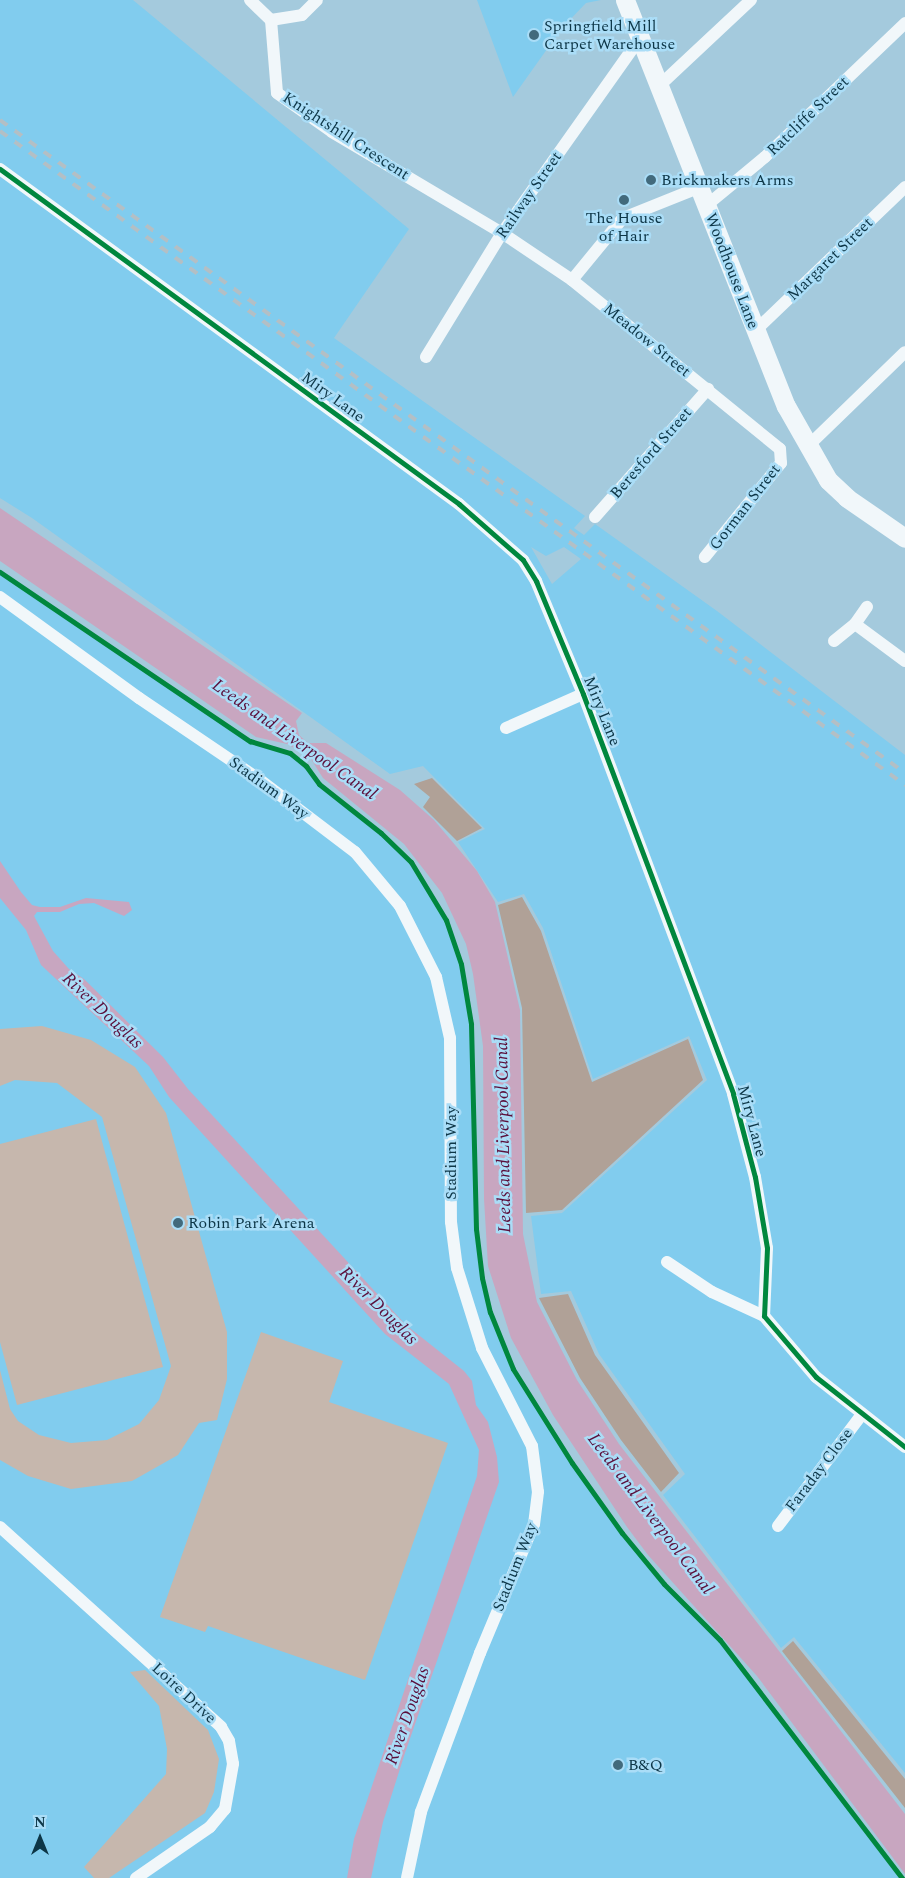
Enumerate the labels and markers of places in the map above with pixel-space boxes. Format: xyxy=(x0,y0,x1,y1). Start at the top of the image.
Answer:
place label: Springfield Mill Carpet Warehouse xyxy=(544,16,675,54)
marker: Springfield Mill Carpet Warehouse xyxy=(528,29,540,41)
place label: Brickmakers Arms xyxy=(661,170,794,190)
marker: Brickmakers Arms xyxy=(645,174,657,186)
marker: The House of Hair xyxy=(618,194,630,206)
place label: The House of Hair xyxy=(585,208,663,246)
place label: Robin Park Arena xyxy=(188,1213,315,1233)
marker: Robin Park Arena xyxy=(172,1217,184,1229)
place label: B&Q xyxy=(628,1755,663,1775)
marker: B&Q xyxy=(612,1759,624,1771)

